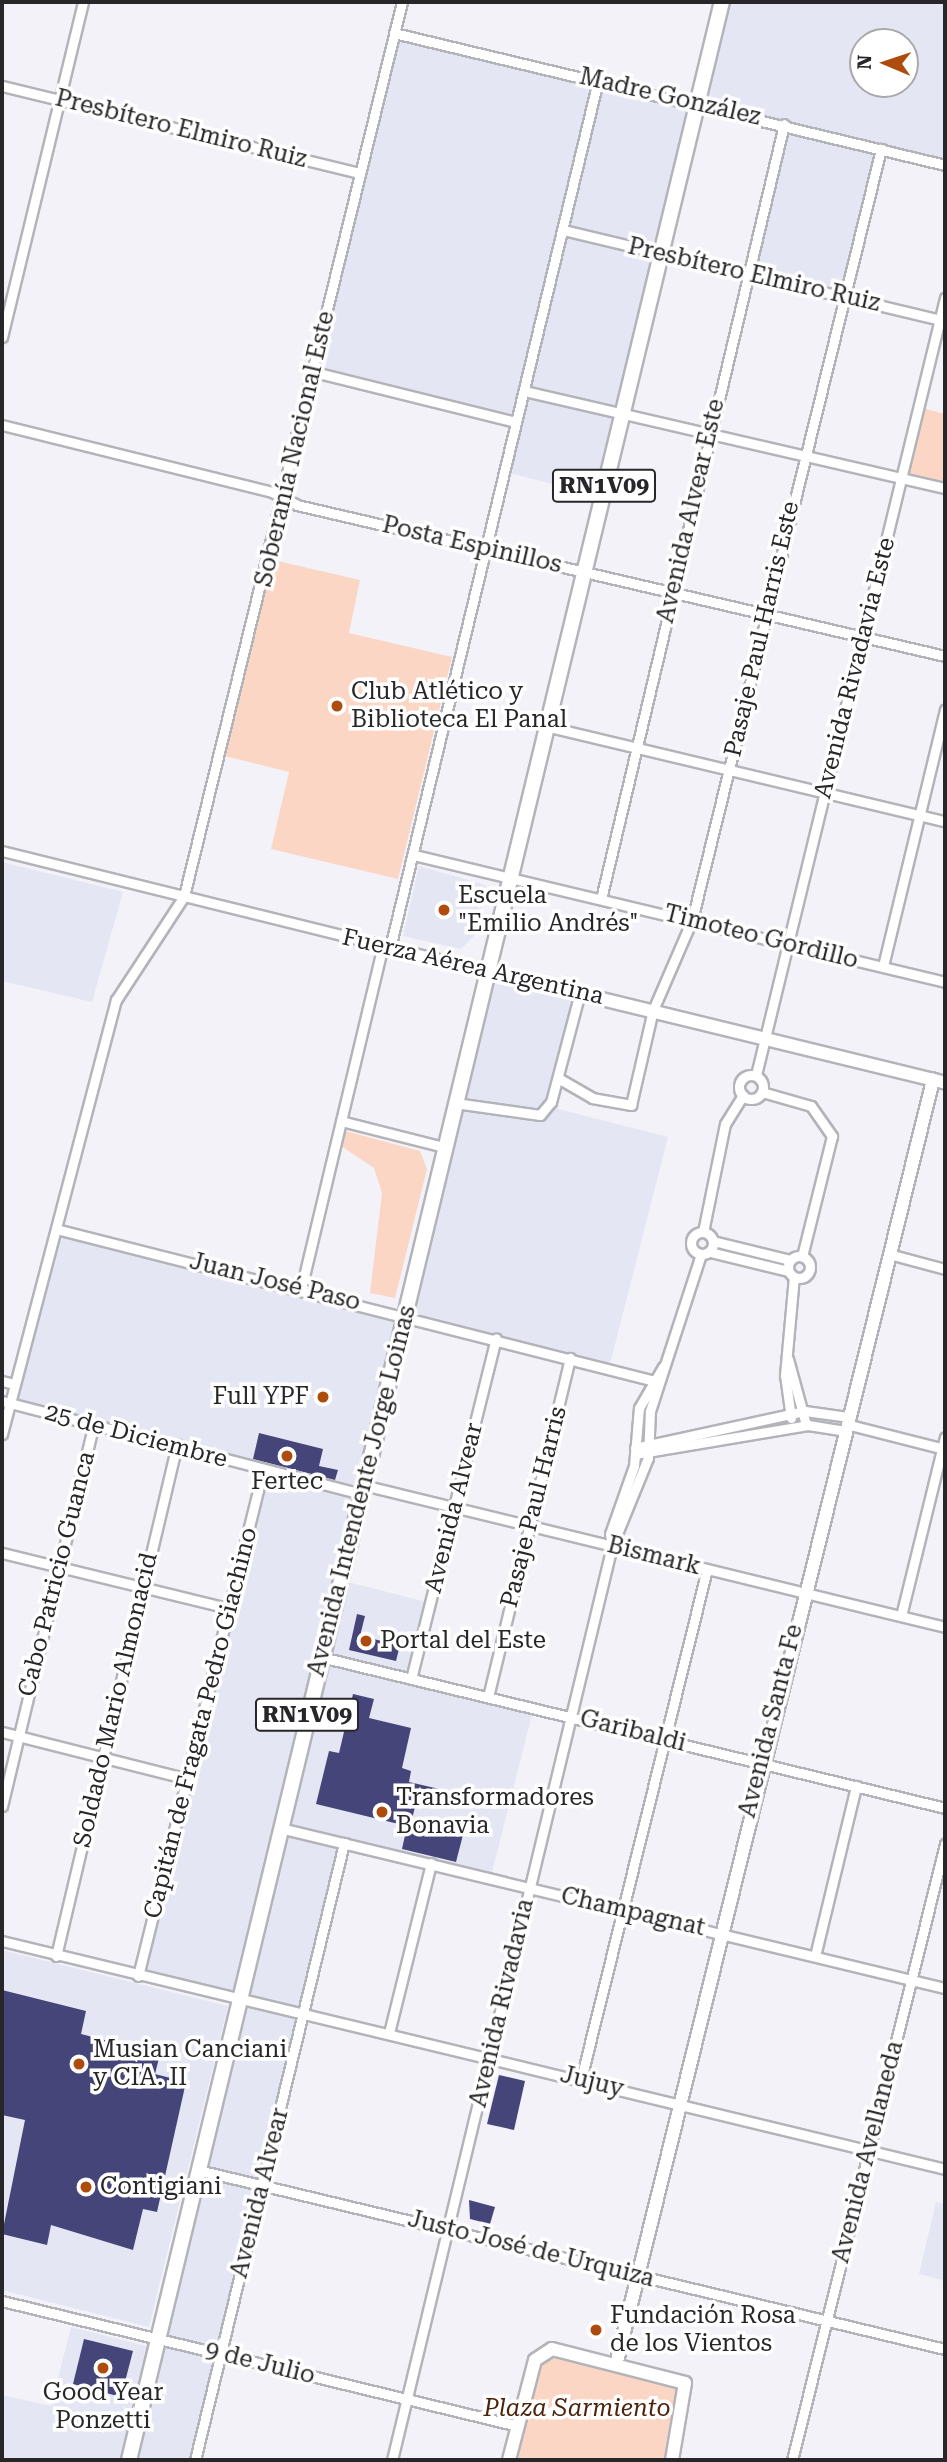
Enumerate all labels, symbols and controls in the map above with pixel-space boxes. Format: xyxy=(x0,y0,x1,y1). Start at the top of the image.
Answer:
north arrow xyxy=(849,28,919,98)
text: N xyxy=(853,55,876,70)
street label: Madre González xyxy=(577,62,763,132)
street label: Presbítero Elmiro Ruiz xyxy=(52,84,310,174)
street label: Presbítero Elmiro Ruiz xyxy=(625,232,883,318)
street label: Soberanía Nacional Este xyxy=(249,308,341,590)
street label: Avenida Alvear Este xyxy=(651,396,731,626)
road number: RN1V09 xyxy=(552,466,656,506)
street label: Pasaje Paul Harris Este xyxy=(719,498,805,760)
street label: Posta Espinillos xyxy=(379,510,565,580)
street label: Avenida Rivadavia Este xyxy=(809,534,901,802)
place label: Club Atlético y Biblioteca El Panal xyxy=(351,678,567,734)
marker: Club Atlético y Biblioteca El Panal xyxy=(329,698,345,714)
place label: Escuela "Emilio Andrés" xyxy=(458,882,638,938)
street label: Timoteo Gordillo xyxy=(661,899,861,975)
marker: Escuela "Emilio Andrés" xyxy=(436,902,452,918)
street label: Fuerza Aérea Argentina xyxy=(339,923,607,1011)
street label: Juan José Paso xyxy=(187,1247,363,1317)
street label: Avenida Intendente Jorge Loinas xyxy=(302,1303,422,1679)
place label: Full YPF xyxy=(213,1383,309,1411)
marker: Full YPF xyxy=(315,1389,331,1405)
street label: 25 de Diciembre xyxy=(42,1398,230,1474)
street label: Pasaje Paul Harris xyxy=(495,1403,573,1611)
street label: Avenida Alvear xyxy=(419,1420,489,1596)
street label: Cabo Patricio Guanca xyxy=(13,1448,101,1700)
marker: Fertec xyxy=(279,1448,295,1464)
place label: Fertec xyxy=(251,1468,323,1496)
street label: Capitán de Fragata Pedro Giachino xyxy=(138,1524,264,1922)
street label: Bismark xyxy=(604,1531,704,1581)
street label: Soldado Mario Almonacid xyxy=(68,1550,164,1850)
street label: Avenida Santa Fe xyxy=(733,1621,809,1821)
place label: Portal del Este xyxy=(380,1627,546,1655)
marker: Portal del Este xyxy=(358,1633,374,1649)
road number: RN1V09 xyxy=(254,1696,360,1734)
street label: Garibaldi xyxy=(577,1704,689,1758)
place label: Transformadores Bonavia xyxy=(396,1784,594,1840)
marker: Transformadores Bonavia xyxy=(374,1804,390,1820)
street label: Champagnat xyxy=(558,1881,708,1943)
street label: Avenida Rivadavia xyxy=(464,1896,540,2110)
place label: Musian Canciani y CIA. II xyxy=(93,2036,287,2092)
street label: Avenida Avellaneda xyxy=(826,2038,910,2266)
marker: Musian Canciani y CIA. II xyxy=(71,2056,87,2072)
street label: Jujuy xyxy=(557,2060,627,2104)
street label: Avenida Alvear xyxy=(225,2105,295,2281)
place label: Contigiani xyxy=(100,2173,222,2201)
marker: Contigiani xyxy=(78,2179,94,2195)
street label: Justo José de Urquiza xyxy=(405,2204,657,2294)
place label: Fundación Rosa de los Vientos xyxy=(610,2302,796,2358)
marker: Fundación Rosa de los Vientos xyxy=(588,2322,604,2338)
street label: 9 de Julio xyxy=(202,2335,318,2391)
marker: Good Year Ponzetti xyxy=(95,2360,111,2376)
place label: Good Year Ponzetti xyxy=(43,2379,163,2435)
park label: Plaza Sarmiento xyxy=(483,2395,671,2423)

